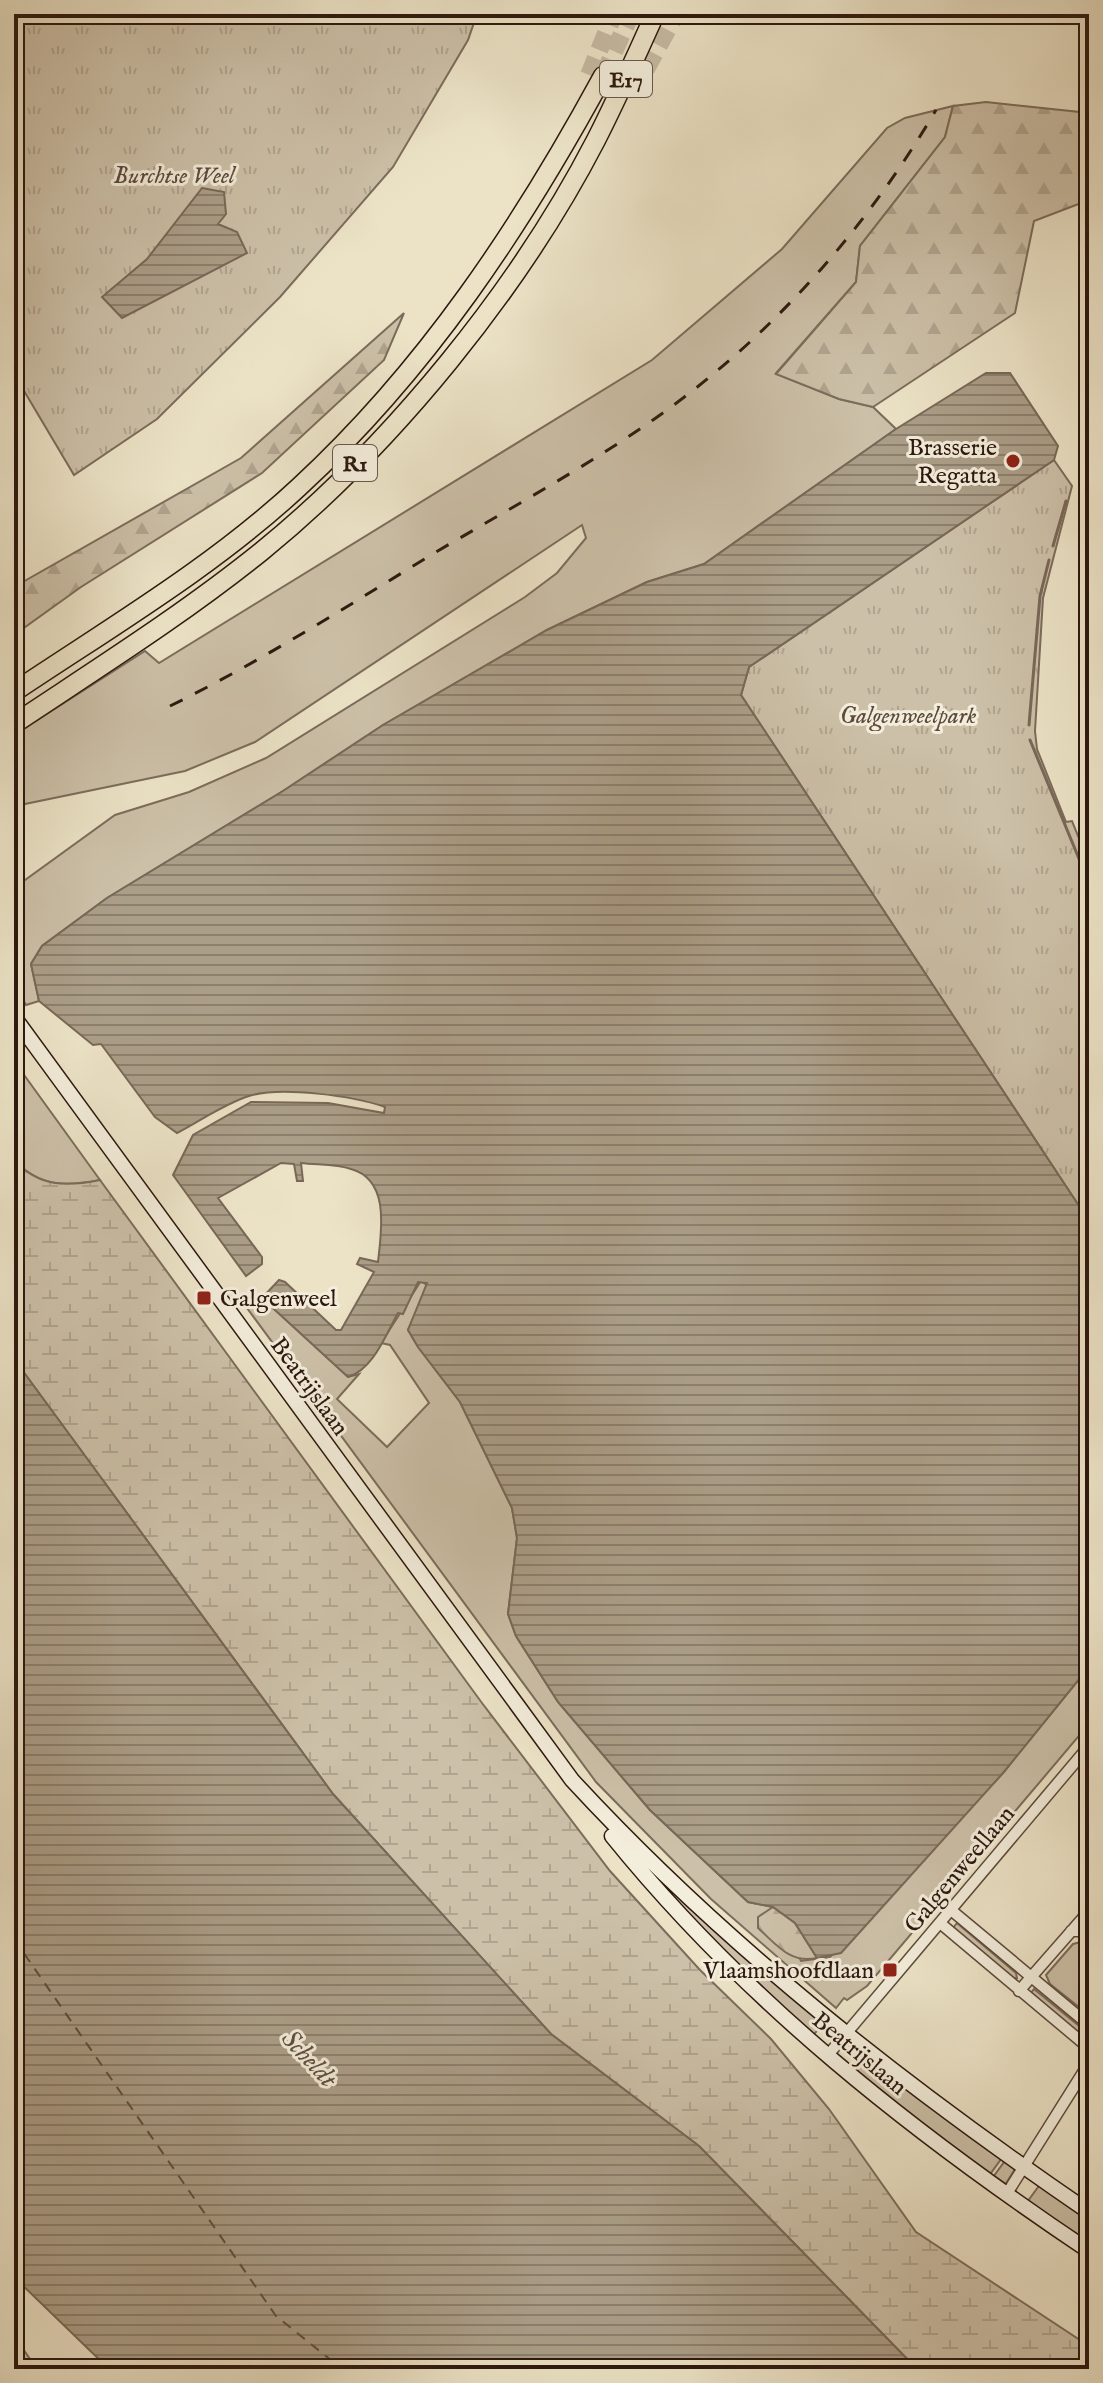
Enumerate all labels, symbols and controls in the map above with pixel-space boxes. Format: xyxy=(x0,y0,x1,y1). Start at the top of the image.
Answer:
road number: E17 xyxy=(600,61,652,97)
park label: Burchtse Weel xyxy=(113,161,237,192)
place label: Brasserie Regatta xyxy=(908,433,998,492)
road number: R1 xyxy=(333,445,377,481)
marker: Brasserie Regatta xyxy=(1004,452,1022,470)
park label: Galgenweelpark xyxy=(840,701,977,732)
place label: Galgenweel xyxy=(220,1284,337,1315)
marker: Galgenweel xyxy=(195,1289,213,1307)
street label: Beatrijslaan xyxy=(262,1331,355,1443)
street label: Galgenweellaan xyxy=(898,1800,1023,1940)
place label: Vlaamshoofdlaan xyxy=(702,1956,874,1987)
marker: Vlaamshoofdlaan xyxy=(881,1961,899,1979)
street label: Beatrijslaan xyxy=(805,2005,913,2103)
water label: Scheldt xyxy=(274,2023,345,2096)

